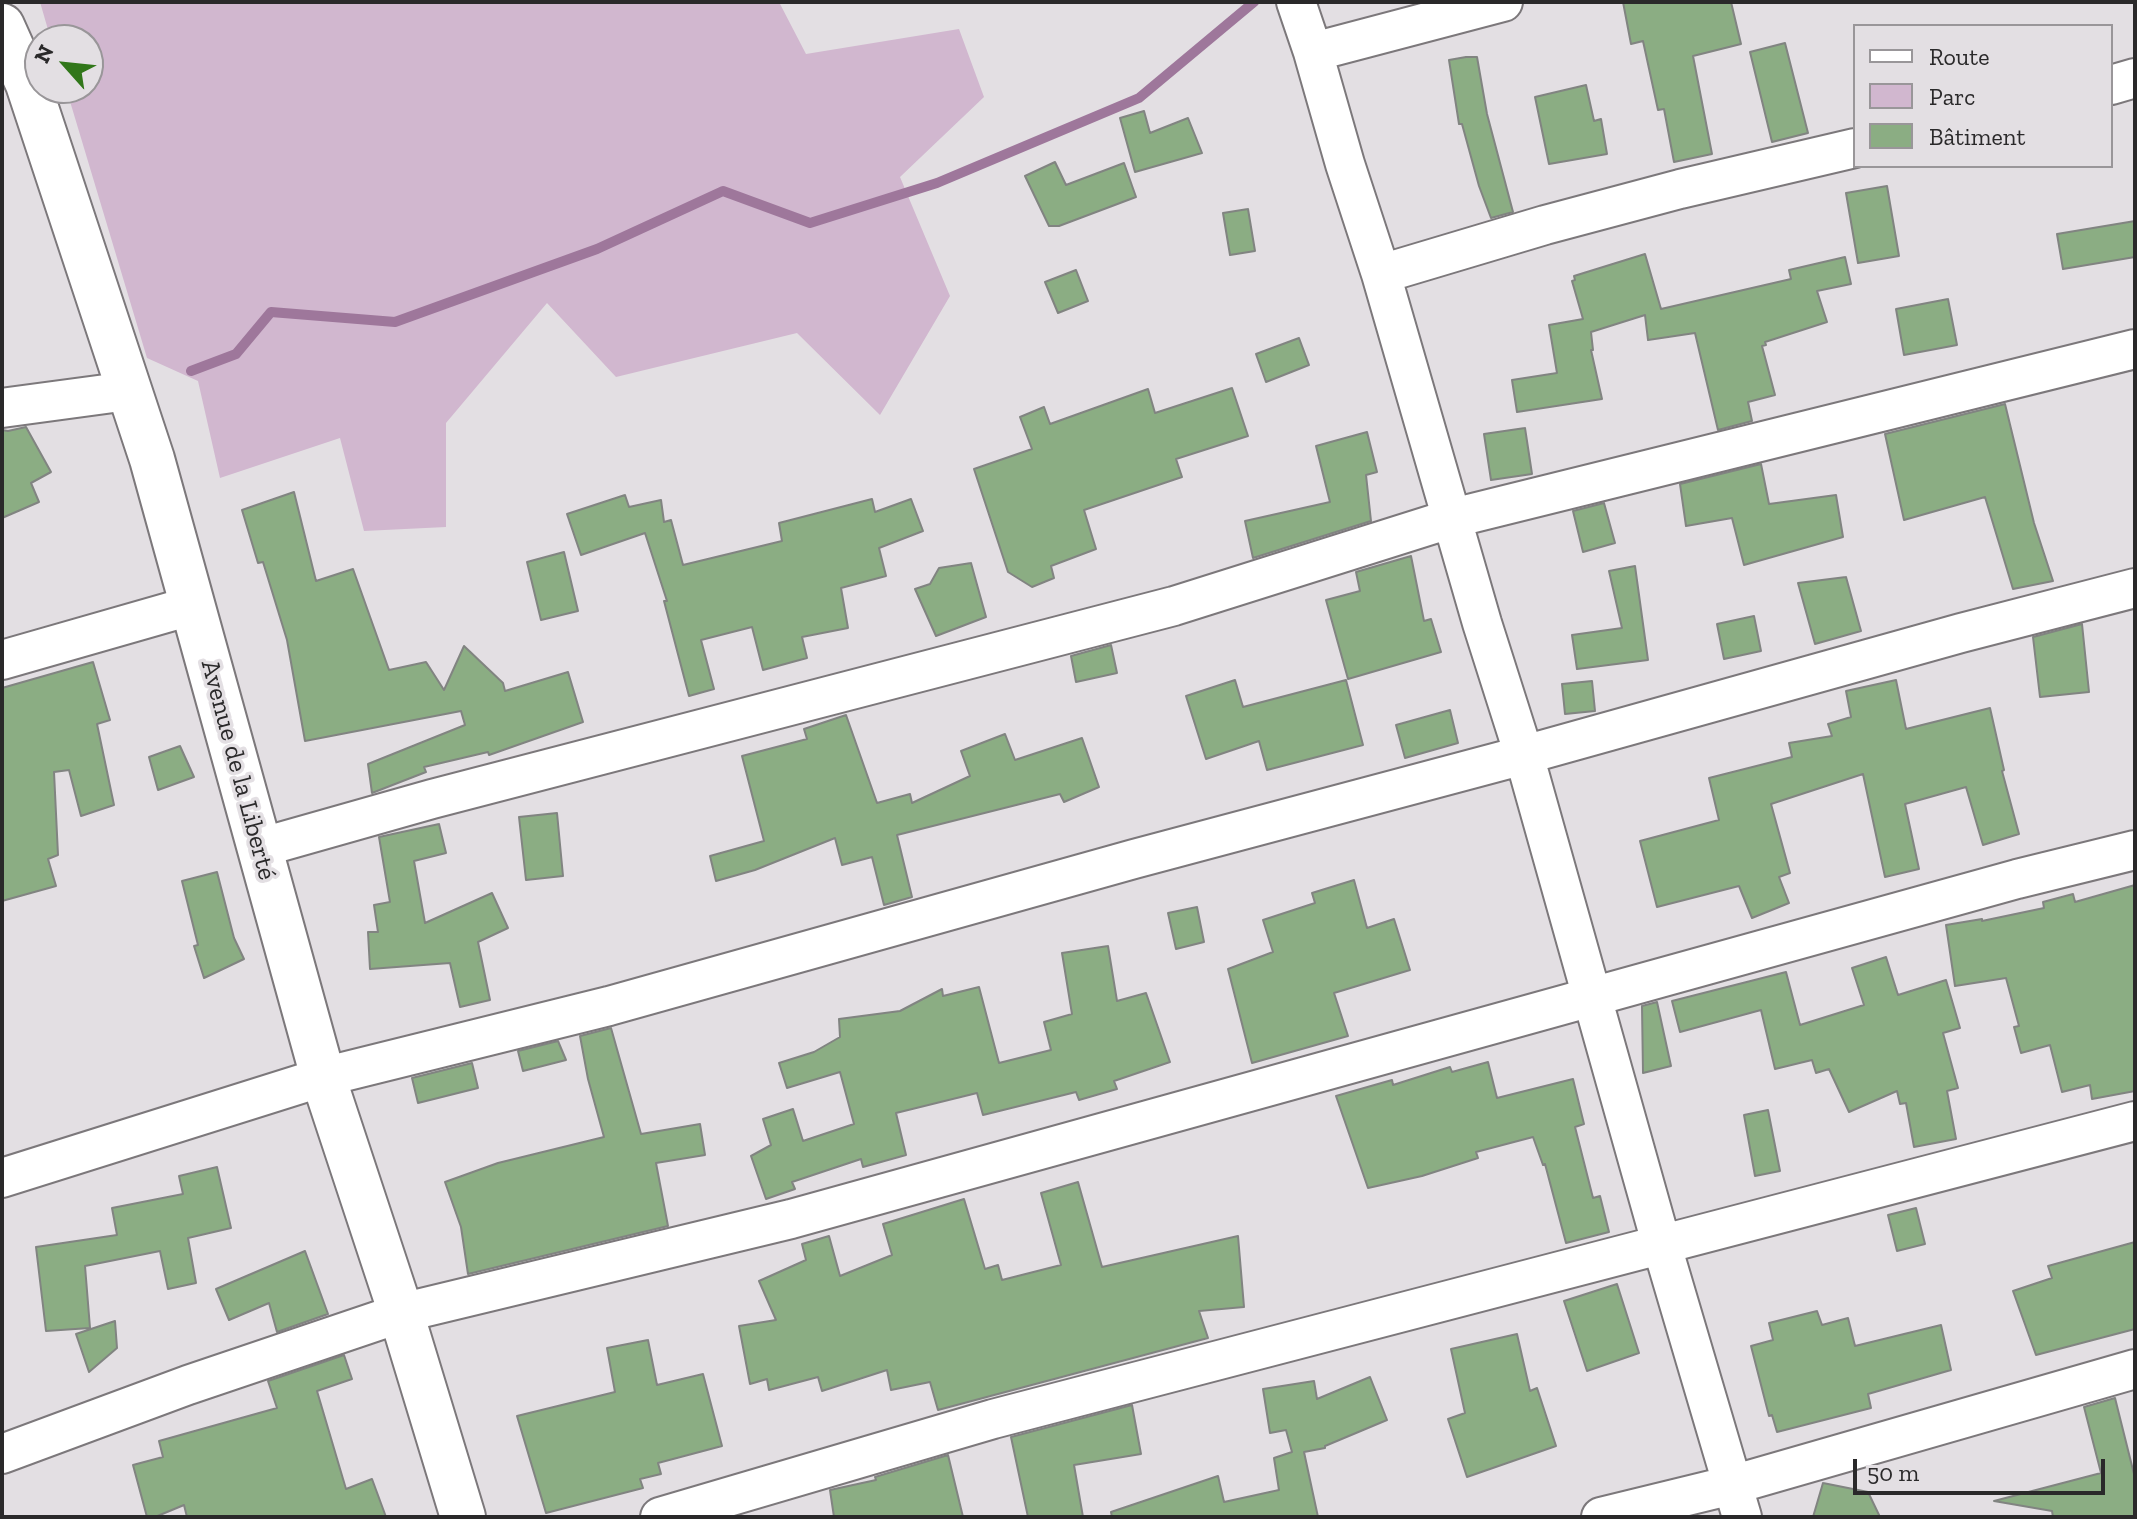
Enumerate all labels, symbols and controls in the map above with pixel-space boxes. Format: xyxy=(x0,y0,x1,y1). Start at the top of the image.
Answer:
north arrow xyxy=(24,24,104,104)
legend xyxy=(1853,24,2113,168)
text: N xyxy=(28,40,60,67)
text: Route xyxy=(1929,42,1989,71)
text: Parc xyxy=(1929,82,1975,111)
text: Bâtiment xyxy=(1929,122,2025,151)
street label: Avenue de la Liberté xyxy=(194,657,282,883)
scale bar xyxy=(1857,1443,2109,1493)
text: 50 m xyxy=(1867,1458,1919,1487)

